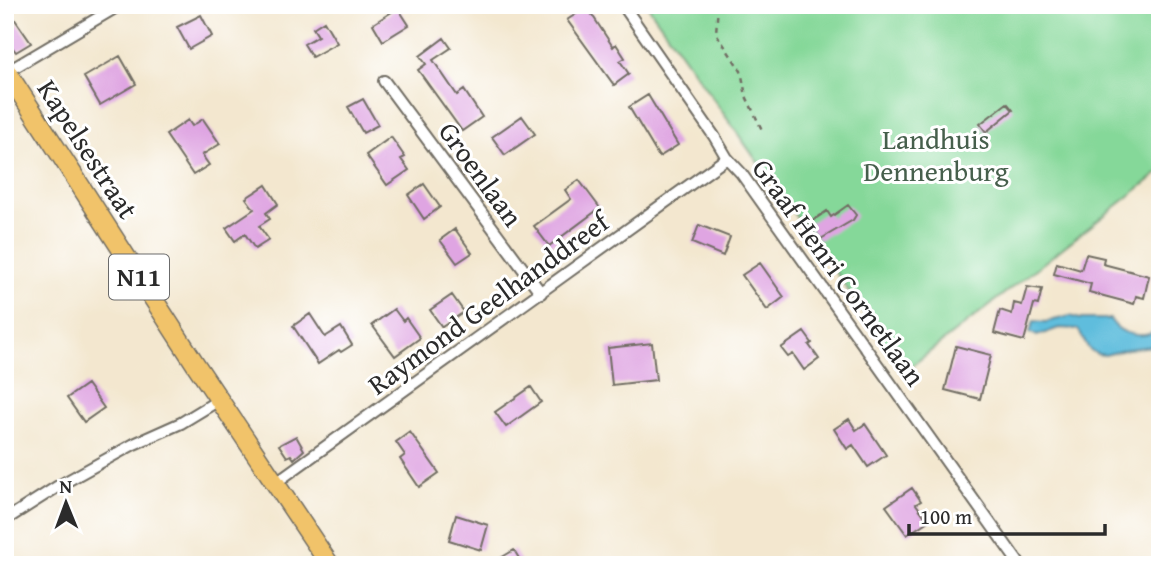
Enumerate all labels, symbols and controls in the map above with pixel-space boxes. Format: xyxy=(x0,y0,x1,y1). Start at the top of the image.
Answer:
street label: Kapelsestraat xyxy=(28,71,149,227)
street label: Groenlaan xyxy=(429,113,534,235)
park label: Landhuis Dennenburg xyxy=(863,118,1009,191)
street label: Graaf Henri Cornetlaan xyxy=(743,150,936,394)
street label: Raymond Geelhanddreef xyxy=(359,199,619,404)
road number: N11 xyxy=(109,254,169,300)
north arrow xyxy=(32,468,102,538)
text: N xyxy=(59,472,73,500)
scale bar xyxy=(909,493,1106,537)
text: 100 m xyxy=(920,501,972,532)

